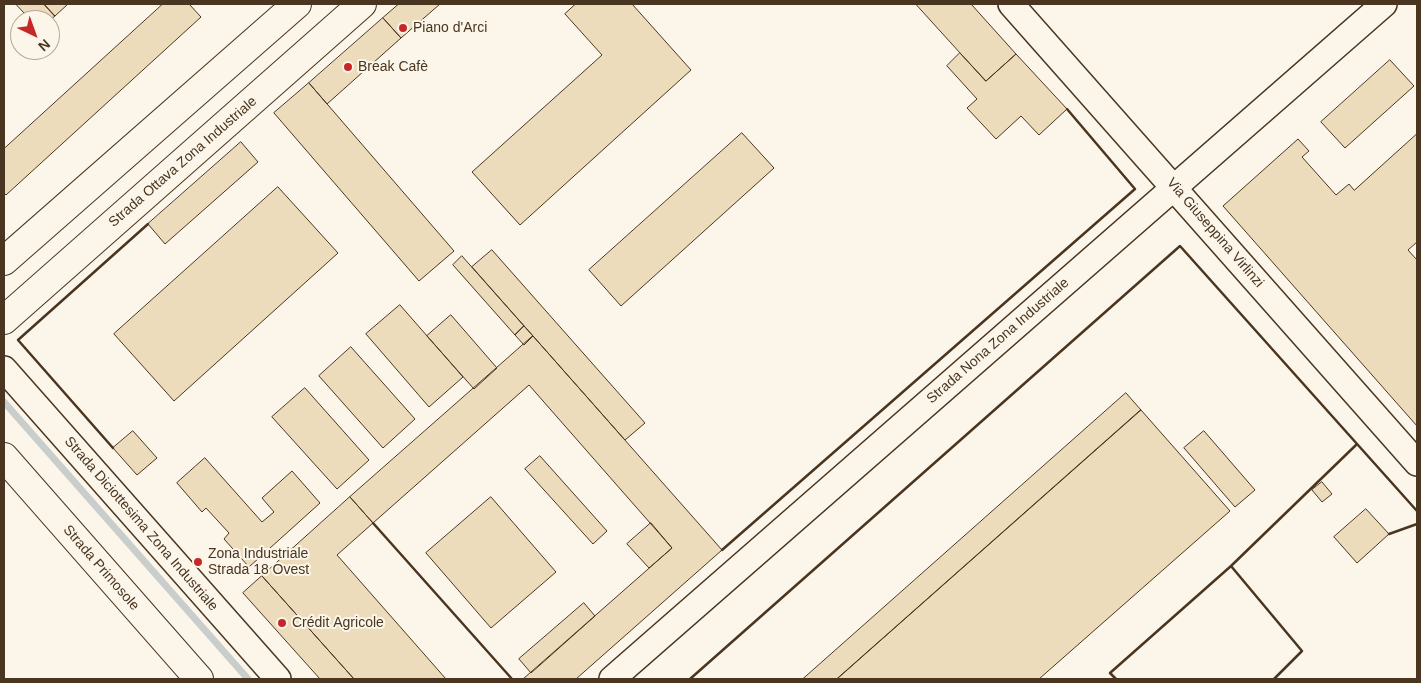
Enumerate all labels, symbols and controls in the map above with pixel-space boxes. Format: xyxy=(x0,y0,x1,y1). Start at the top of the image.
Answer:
north arrow xyxy=(10,10,60,60)
place label: Piano d'Arci xyxy=(413,20,487,36)
marker: Piano d'Arci xyxy=(397,22,409,34)
text: N xyxy=(35,36,53,55)
place label: Break Cafè xyxy=(358,59,428,75)
marker: Break Cafè xyxy=(342,61,354,73)
street label: Strada Ottava Zona Industriale xyxy=(106,93,260,231)
street label: Via Giuseppina Virlinzi xyxy=(1163,175,1267,291)
street label: Strada Nona Zona Industriale xyxy=(923,275,1073,407)
street label: Strada Diciottesima Zona Industriale xyxy=(61,433,221,615)
street label: Strada Primosole xyxy=(59,522,143,614)
place label: Zona Industriale Strada 18 Ovest xyxy=(208,546,309,578)
marker: Zona Industriale Strada 18 Ovest xyxy=(192,556,204,568)
place label: Crédit Agricole xyxy=(292,615,384,631)
marker: Crédit Agricole xyxy=(276,617,288,629)

